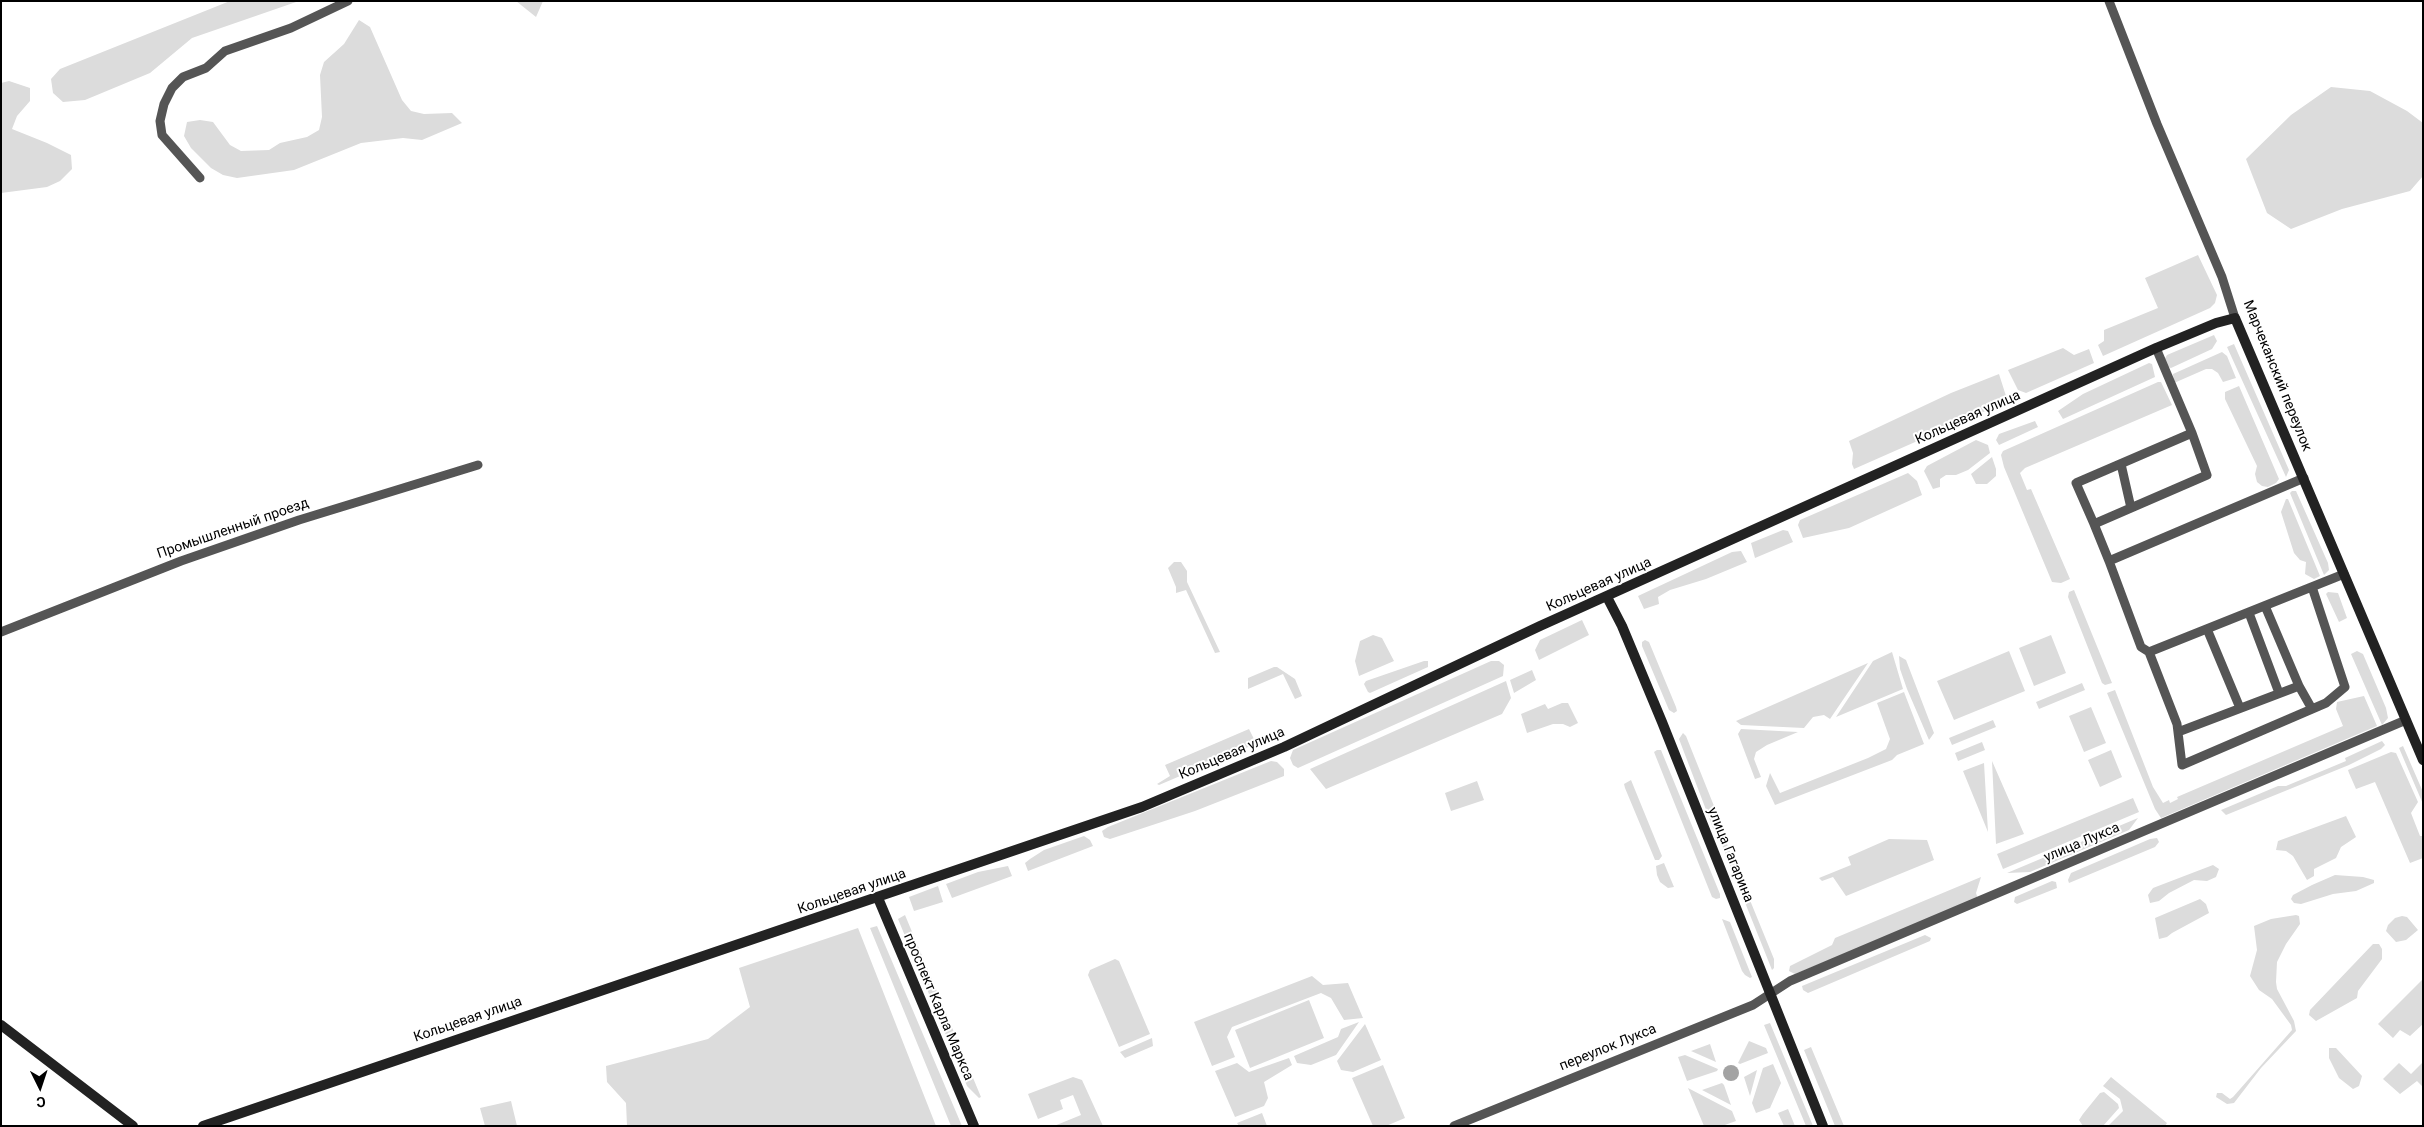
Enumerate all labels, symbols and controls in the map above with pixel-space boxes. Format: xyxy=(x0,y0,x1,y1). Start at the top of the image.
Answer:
street label: Марчеканский переулок xyxy=(2239,298,2315,454)
street label: Кольцевая улица xyxy=(1913,387,2023,449)
street label: Промышленный проезд xyxy=(155,495,311,563)
street label: Кольцевая улица xyxy=(1544,554,1654,616)
street label: Кольцевая улица xyxy=(1177,724,1287,784)
street label: улица Гагарина xyxy=(1703,805,1757,905)
street label: улица Лукса xyxy=(2042,819,2122,867)
street label: Кольцевая улица xyxy=(796,866,908,918)
street label: проспект Карла Маркса xyxy=(899,931,977,1083)
street label: Кольцевая улица xyxy=(412,994,524,1046)
street label: переулок Лукса xyxy=(1557,1021,1659,1075)
north arrow xyxy=(15,1062,65,1112)
text: С xyxy=(36,1094,46,1110)

